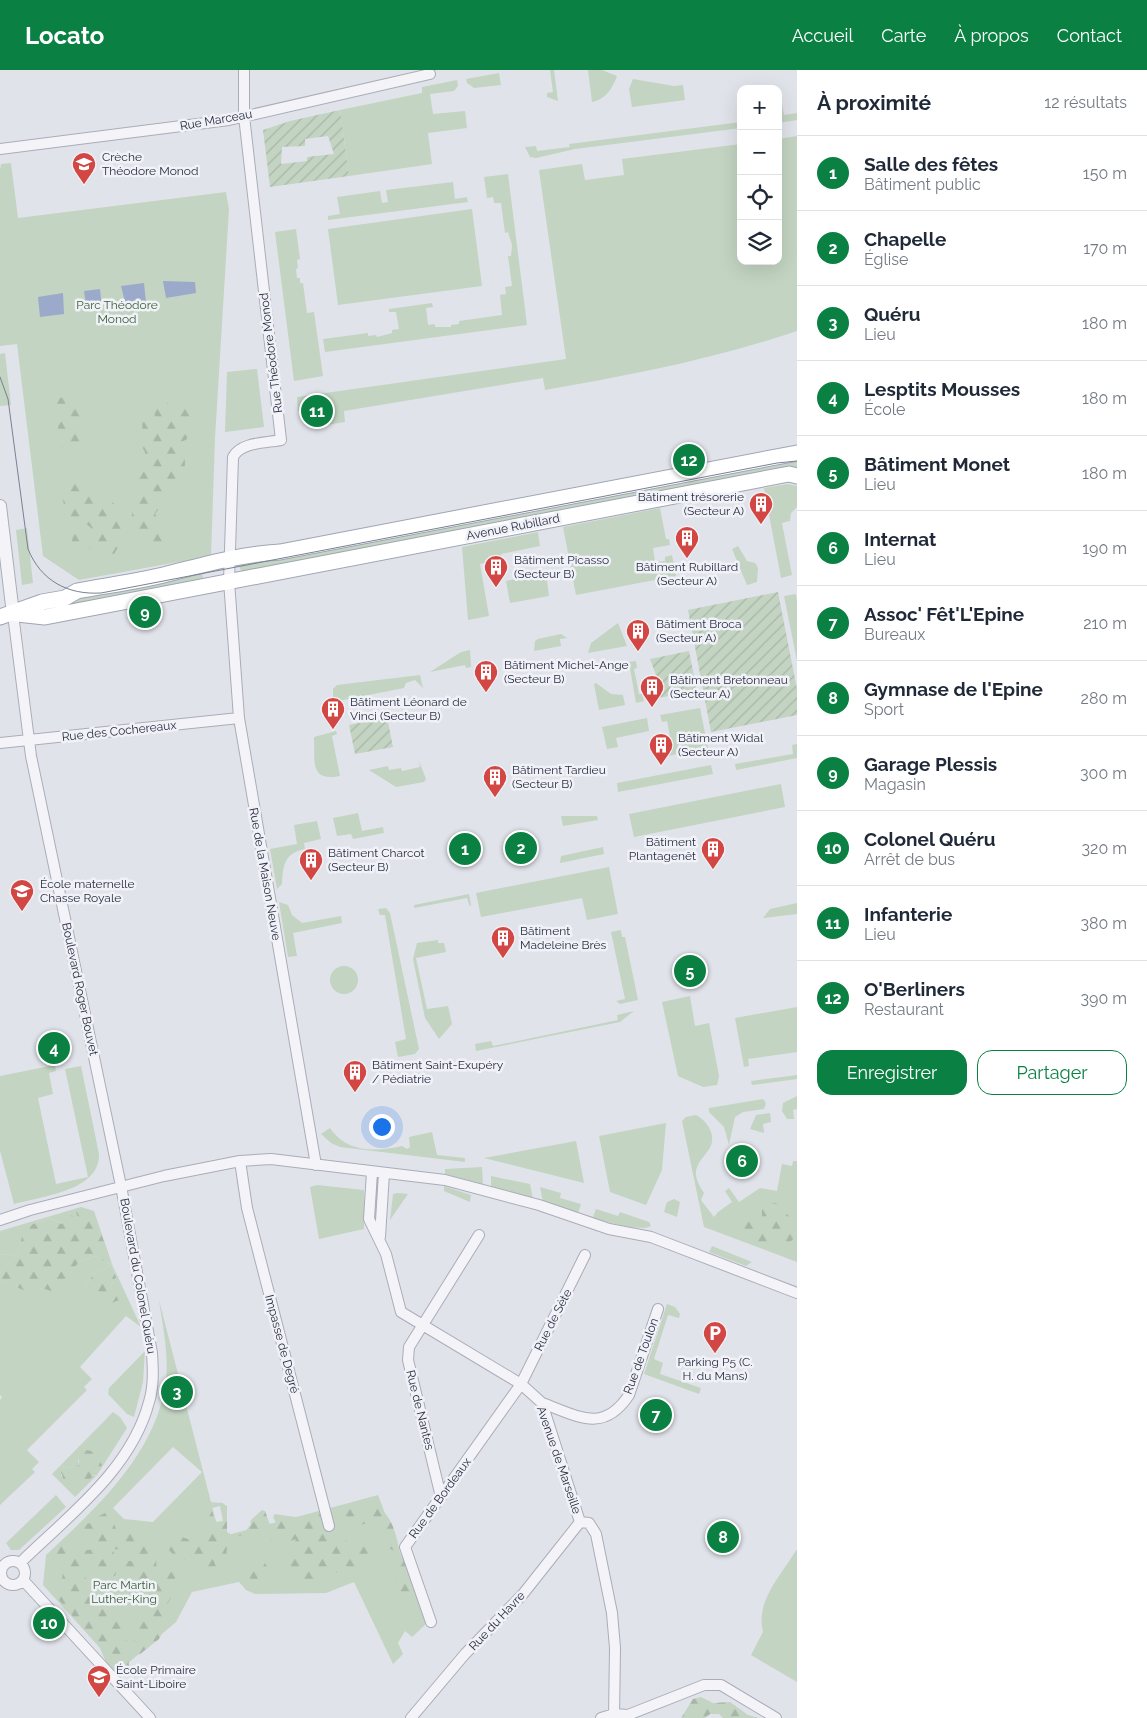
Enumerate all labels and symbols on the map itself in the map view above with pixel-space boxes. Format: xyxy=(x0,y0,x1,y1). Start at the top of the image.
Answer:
street label: Rue Marceau xyxy=(179,107,253,133)
place label: Crèche Théodore Monod xyxy=(102,150,198,178)
school or university icon: Crèche Théodore Monod xyxy=(71,151,97,185)
street label: Rue Théodore Monod xyxy=(257,292,285,414)
park label: Parc Théodore Monod xyxy=(76,298,158,326)
pin: 11 xyxy=(301,392,333,430)
pin: 12 xyxy=(673,441,705,479)
place label: Bâtiment trésorerie (Secteur A) xyxy=(638,490,744,518)
building icon: Bâtiment trésorerie (Secteur A) xyxy=(748,491,774,525)
street label: Avenue Rubillard xyxy=(465,511,561,543)
building icon: Bâtiment Rubillard (Secteur A) xyxy=(674,525,700,559)
place label: Bâtiment Picasso (Secteur B) xyxy=(514,553,609,581)
building icon: Bâtiment Picasso (Secteur B) xyxy=(483,554,509,588)
place label: Bâtiment Rubillard (Secteur A) xyxy=(636,560,738,588)
pin: 9 xyxy=(129,593,161,631)
place label: Bâtiment Broca (Secteur A) xyxy=(656,617,742,645)
building icon: Bâtiment Broca (Secteur A) xyxy=(625,618,651,652)
place label: Bâtiment Michel-Ange (Secteur B) xyxy=(504,658,629,686)
building icon: Bâtiment Michel-Ange (Secteur B) xyxy=(473,659,499,693)
place label: Bâtiment Bretonneau (Secteur A) xyxy=(670,673,788,701)
building icon: Bâtiment Bretonneau (Secteur A) xyxy=(639,674,665,708)
place label: Bâtiment Léonard de Vinci (Secteur B) xyxy=(350,695,467,723)
building icon: Bâtiment Léonard de Vinci (Secteur B) xyxy=(320,696,346,730)
street label: Rue des Cochereaux xyxy=(61,718,177,744)
place label: Bâtiment Widal (Secteur A) xyxy=(678,731,764,759)
building icon: Bâtiment Widal (Secteur A) xyxy=(648,732,674,766)
place label: Bâtiment Tardieu (Secteur B) xyxy=(512,763,606,791)
building icon: Bâtiment Tardieu (Secteur B) xyxy=(482,764,508,798)
street label: Rue de la Maison Neuve xyxy=(246,807,284,941)
pin: 2 xyxy=(505,829,537,867)
pin: 1 xyxy=(449,830,481,868)
place label: Bâtiment Plantagenêt xyxy=(629,835,696,863)
building icon: Bâtiment Plantagenêt xyxy=(700,836,726,870)
place label: Bâtiment Charcot (Secteur B) xyxy=(328,846,425,874)
building icon: Bâtiment Charcot (Secteur B) xyxy=(298,847,324,881)
place label: École maternelle Chasse Royale xyxy=(40,877,134,905)
school or university icon: École maternelle Chasse Royale xyxy=(9,878,35,912)
street label: Boulevard Roger Bouvet xyxy=(59,921,101,1057)
place label: Bâtiment Madeleine Brès xyxy=(520,924,607,952)
building icon: Bâtiment Madeleine Brès xyxy=(490,925,516,959)
pin: 5 xyxy=(674,952,706,990)
pin: 4 xyxy=(38,1029,70,1067)
place label: Bâtiment Saint-Exupéry / Pédiatrie xyxy=(372,1058,504,1086)
building icon: Bâtiment Saint-Exupéry / Pédiatrie xyxy=(342,1059,368,1093)
your location xyxy=(369,1114,395,1140)
pin: 6 xyxy=(726,1142,758,1180)
street label: Boulevard du Colonel Quéru xyxy=(117,1197,159,1355)
street label: Rue de Sète xyxy=(531,1287,575,1353)
street label: Impasse de Degré xyxy=(262,1293,302,1395)
street label: Rue de Toulon xyxy=(621,1316,661,1396)
parking icon: Parking P5 (C. H. du Mans) xyxy=(702,1320,728,1354)
place label: Parking P5 (C. H. du Mans) xyxy=(677,1355,753,1383)
street label: Rue de Nantes xyxy=(403,1369,437,1452)
pin: 3 xyxy=(161,1373,193,1411)
pin: 7 xyxy=(640,1396,672,1434)
street label: Avenue de Marseille xyxy=(534,1404,584,1516)
street label: Rue de Bordeaux xyxy=(406,1455,474,1541)
pin: 8 xyxy=(707,1518,739,1556)
park label: Parc Martin Luther-King xyxy=(91,1578,157,1606)
street label: Rue du Havre xyxy=(466,1589,528,1653)
pin: 10 xyxy=(33,1604,65,1642)
place label: École Primaire Saint-Liboire xyxy=(116,1663,196,1691)
school or university icon: École Primaire Saint-Liboire xyxy=(86,1664,112,1698)

